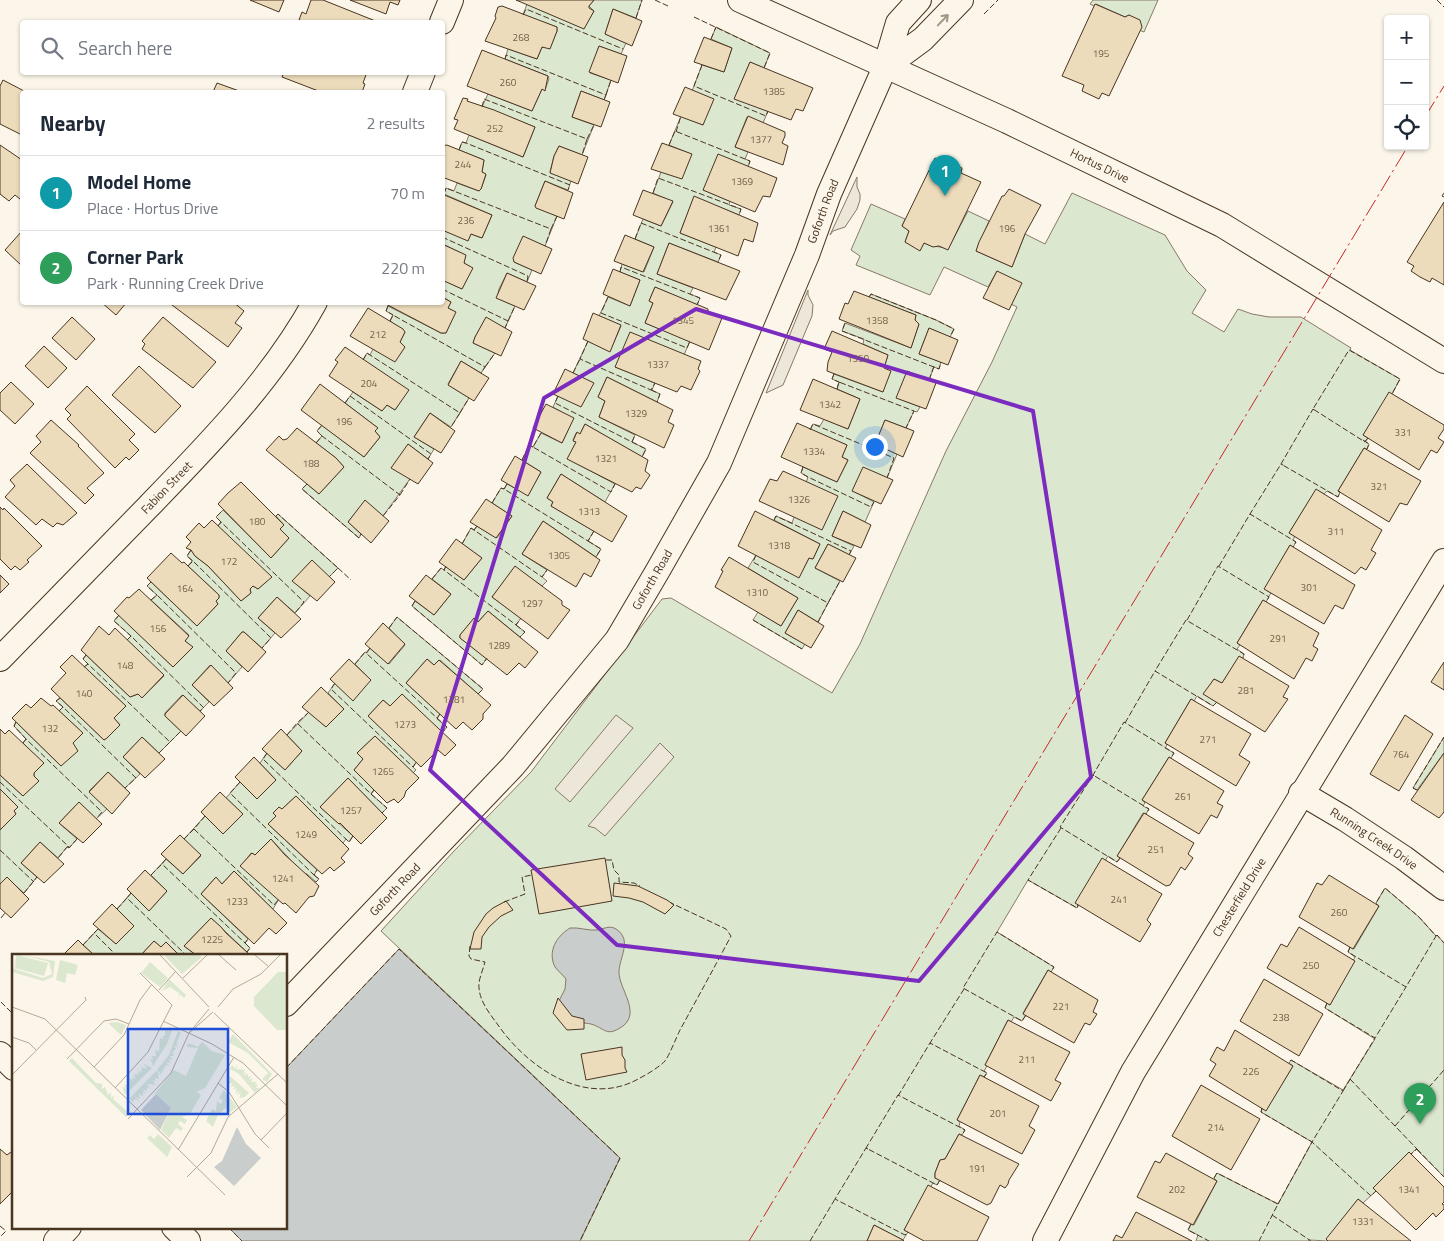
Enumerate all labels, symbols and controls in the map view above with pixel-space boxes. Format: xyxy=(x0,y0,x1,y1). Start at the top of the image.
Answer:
one-way arrow xyxy=(936,14,948,26)
map controls xyxy=(1384,15,1429,150)
button: + xyxy=(1384,15,1429,60)
search box xyxy=(20,20,445,75)
house number: 268 xyxy=(513,30,530,45)
text: Search here xyxy=(78,33,172,62)
icon: search xyxy=(38,34,66,62)
house number: 195 xyxy=(1093,46,1110,61)
button: − xyxy=(1384,60,1429,105)
house number: 260 xyxy=(500,75,517,90)
house number: 1385 xyxy=(763,84,786,99)
button: locate xyxy=(1384,105,1429,150)
text: Nearby xyxy=(40,107,105,139)
text: 2 results xyxy=(366,111,425,135)
house number: 252 xyxy=(487,121,503,136)
house number: 1377 xyxy=(750,132,772,147)
street label: Hortus Drive xyxy=(1067,143,1133,188)
pin: 1 xyxy=(929,155,961,196)
house number: 244 xyxy=(455,157,472,172)
text: Model Home xyxy=(87,167,191,196)
house number: 1369 xyxy=(731,174,754,189)
street label: Goforth Road xyxy=(802,176,843,246)
text: 1 xyxy=(52,181,60,205)
text: 70 m xyxy=(390,181,425,205)
text: Place · Hortus Drive xyxy=(87,196,218,220)
house number: 236 xyxy=(458,213,475,228)
house number: 1361 xyxy=(708,221,730,236)
house number: 196 xyxy=(999,221,1016,236)
text: Corner Park xyxy=(87,242,183,271)
text: 2 xyxy=(52,256,60,280)
text: 220 m xyxy=(381,256,425,280)
text: Park · Running Creek Drive xyxy=(87,271,264,295)
house number: 1345 xyxy=(672,313,695,328)
house number: 1358 xyxy=(866,313,889,328)
house number: 212 xyxy=(370,327,386,342)
house number: 1350 xyxy=(847,351,870,366)
house number: 1337 xyxy=(647,357,669,372)
house number: 204 xyxy=(361,376,378,391)
house number: 1342 xyxy=(819,397,841,412)
house number: 1329 xyxy=(625,406,648,421)
house number: 196 xyxy=(336,414,353,429)
house number: 331 xyxy=(1395,425,1411,440)
your location xyxy=(862,434,888,460)
house number: 1334 xyxy=(803,444,826,459)
house number: 1321 xyxy=(595,451,617,466)
street label: Fabion Street xyxy=(136,456,197,518)
house number: 188 xyxy=(303,456,320,471)
house number: 321 xyxy=(1371,479,1387,494)
house number: 1326 xyxy=(788,492,811,507)
house number: 1313 xyxy=(578,504,600,519)
house number: 180 xyxy=(249,514,266,529)
house number: 311 xyxy=(1328,524,1344,539)
house number: 1318 xyxy=(768,538,791,553)
street label: Goforth Road xyxy=(627,546,677,614)
house number: 1305 xyxy=(548,548,571,563)
house number: 172 xyxy=(221,554,237,569)
house number: 301 xyxy=(1301,580,1317,595)
house number: 164 xyxy=(177,581,194,596)
house number: 1310 xyxy=(746,585,769,600)
house number: 1297 xyxy=(521,596,543,611)
house number: 156 xyxy=(150,621,167,636)
house number: 291 xyxy=(1270,631,1286,646)
house number: 1289 xyxy=(488,638,511,653)
house number: 148 xyxy=(117,658,134,673)
house number: 281 xyxy=(1238,683,1254,698)
house number: 140 xyxy=(76,686,93,701)
house number: 1281 xyxy=(443,692,465,707)
house number: 1273 xyxy=(394,717,416,732)
house number: 132 xyxy=(42,721,58,736)
house number: 271 xyxy=(1200,732,1216,747)
house number: 764 xyxy=(1393,747,1410,762)
house number: 1265 xyxy=(372,764,395,779)
house number: 261 xyxy=(1175,789,1191,804)
street label: Running Creek Drive xyxy=(1327,802,1422,874)
house number: 1257 xyxy=(340,803,362,818)
house number: 1249 xyxy=(295,827,318,842)
house number: 251 xyxy=(1148,842,1164,857)
street label: Chesterfield Drive xyxy=(1207,854,1270,940)
street label: Goforth Road xyxy=(365,858,425,920)
house number: 1241 xyxy=(272,871,294,886)
house number: 241 xyxy=(1111,892,1127,907)
house number: 1233 xyxy=(226,894,248,909)
house number: 260 xyxy=(1331,905,1348,920)
house number: 1225 xyxy=(201,932,224,947)
inset map xyxy=(12,954,288,1228)
house number: 250 xyxy=(1303,958,1320,973)
house number: 221 xyxy=(1053,999,1069,1014)
house number: 238 xyxy=(1273,1010,1290,1025)
house number: 211 xyxy=(1019,1052,1035,1067)
house number: 226 xyxy=(1243,1064,1260,1079)
pin: 2 xyxy=(1404,1083,1436,1124)
house number: 201 xyxy=(990,1106,1006,1121)
house number: 214 xyxy=(1208,1120,1225,1135)
house number: 191 xyxy=(969,1161,985,1176)
house number: 202 xyxy=(1169,1182,1185,1197)
house number: 1341 xyxy=(1398,1182,1420,1197)
house number: 1331 xyxy=(1352,1214,1374,1229)

